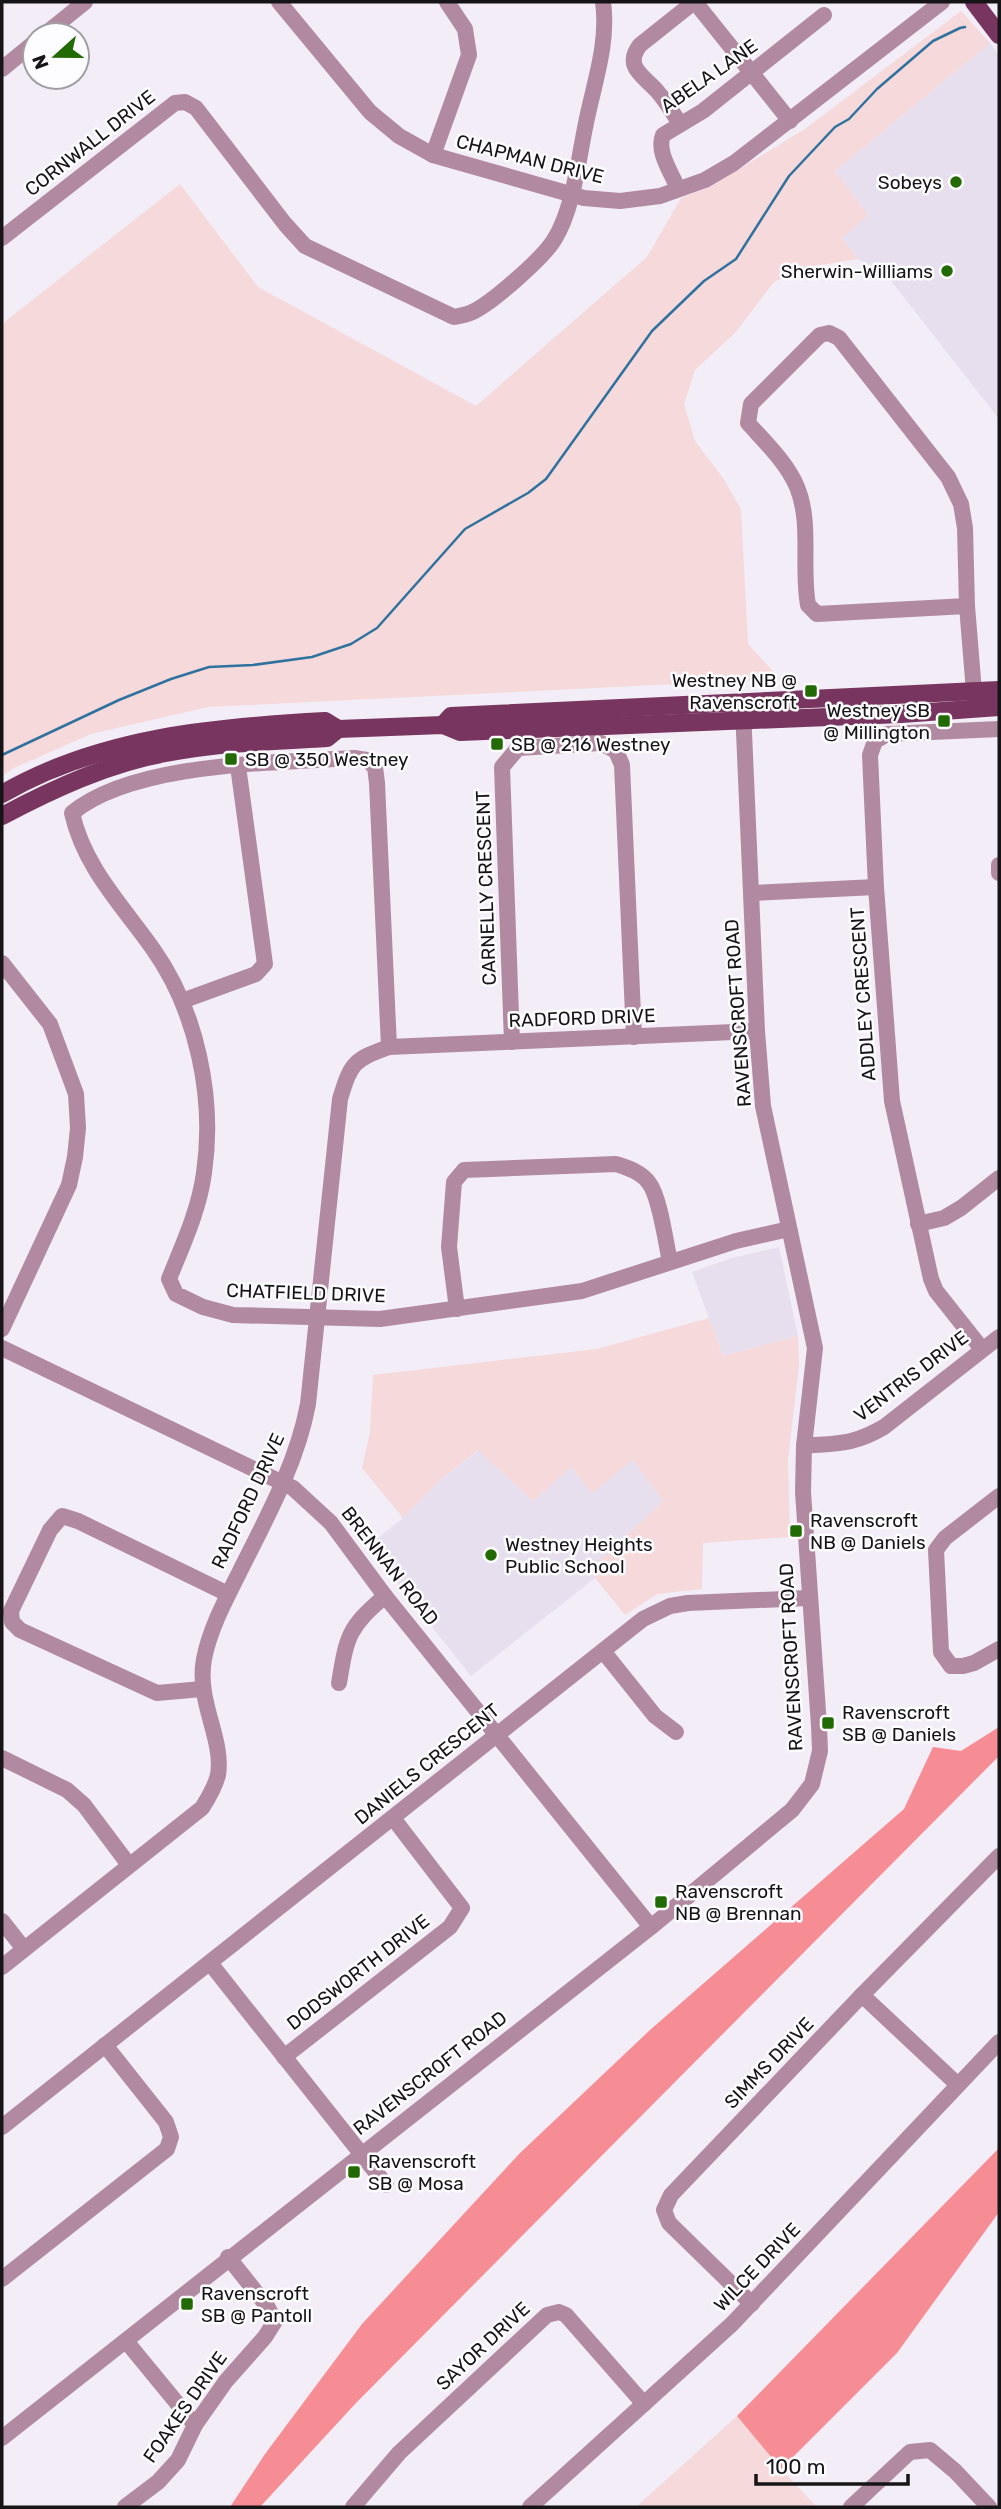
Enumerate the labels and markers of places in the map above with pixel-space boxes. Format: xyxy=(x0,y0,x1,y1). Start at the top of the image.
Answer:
place label: Sobeys xyxy=(878,171,942,194)
marker: Sobeys xyxy=(948,174,964,190)
place label: Sherwin-Williams xyxy=(781,260,933,283)
marker: Sherwin-Williams xyxy=(939,263,955,279)
place label: Westney NB @ Ravenscroft xyxy=(672,669,798,714)
marker: Westney NB @ Ravenscroft xyxy=(803,683,819,699)
place label: Westney SB @ Millington xyxy=(823,699,930,744)
marker: Westney SB @ Millington xyxy=(936,713,952,729)
place label: SB @ 216 Westney xyxy=(511,733,671,756)
marker: SB @ 216 Westney xyxy=(489,736,505,752)
place label: SB @ 350 Westney xyxy=(245,748,409,771)
marker: SB @ 350 Westney xyxy=(223,751,239,767)
place label: Ravenscroft NB @ Daniels xyxy=(810,1509,926,1554)
marker: Ravenscroft NB @ Daniels xyxy=(788,1523,804,1539)
place label: Westney Heights Public School xyxy=(505,1533,653,1578)
marker: Westney Heights Public School xyxy=(483,1547,499,1563)
place label: Ravenscroft SB @ Daniels xyxy=(842,1701,956,1746)
marker: Ravenscroft SB @ Daniels xyxy=(820,1715,836,1731)
place label: Ravenscroft NB @ Brennan xyxy=(675,1880,801,1925)
marker: Ravenscroft NB @ Brennan xyxy=(653,1894,669,1910)
place label: Ravenscroft SB @ Mosa xyxy=(368,2150,476,2195)
marker: Ravenscroft SB @ Mosa xyxy=(346,2164,362,2180)
place label: Ravenscroft SB @ Pantoll xyxy=(201,2282,312,2327)
marker: Ravenscroft SB @ Pantoll xyxy=(179,2296,195,2312)

